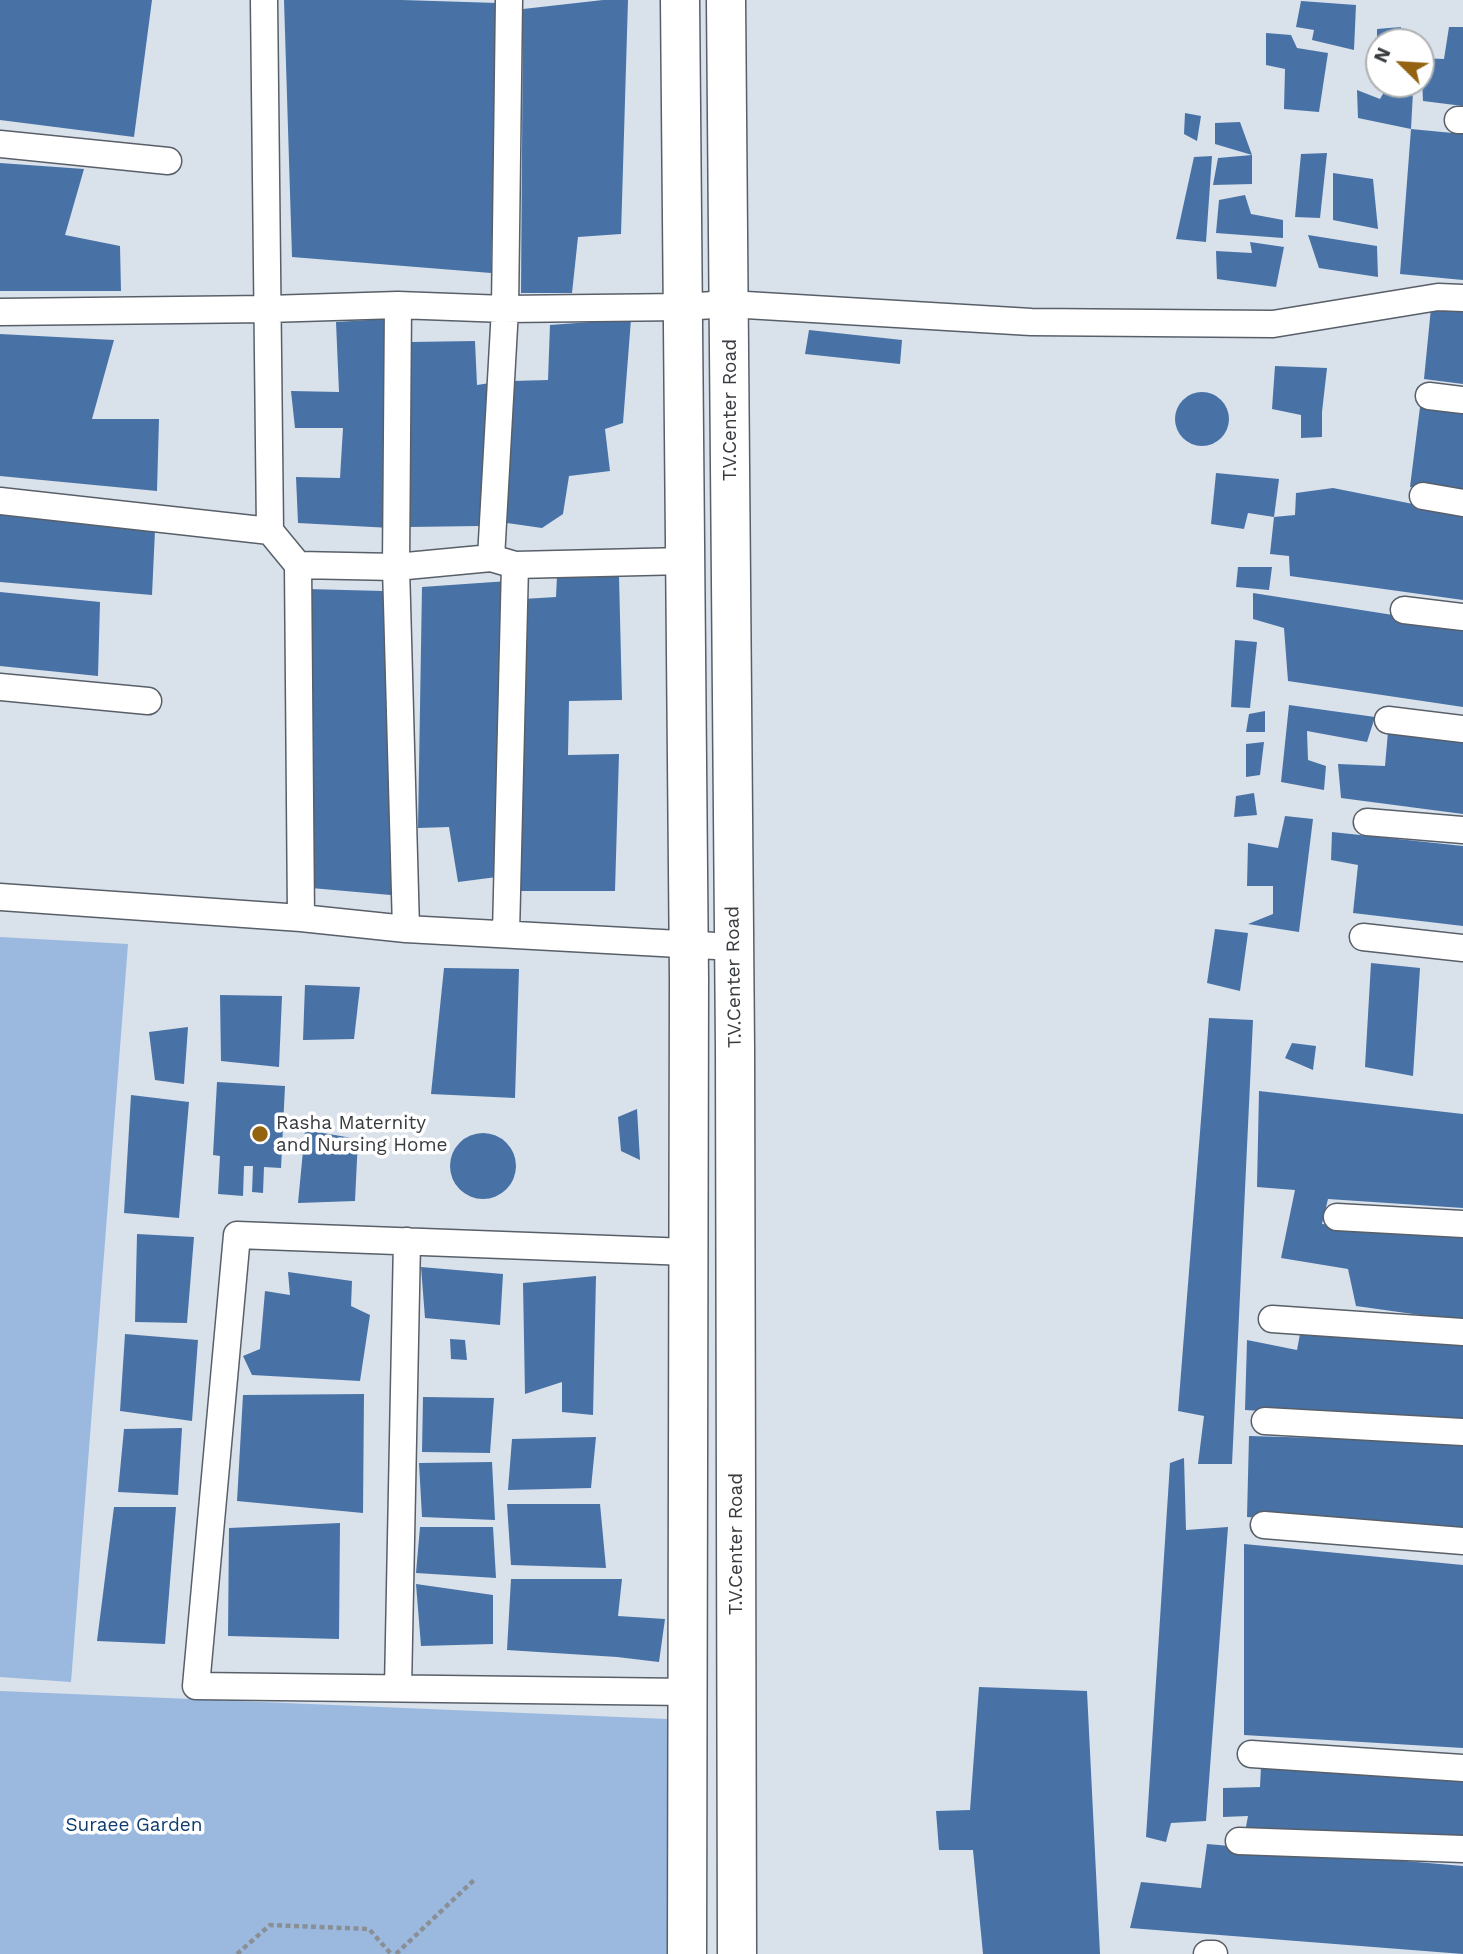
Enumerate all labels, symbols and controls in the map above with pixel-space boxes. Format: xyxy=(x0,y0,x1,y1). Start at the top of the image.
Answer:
north arrow xyxy=(1365,28,1435,98)
text: N xyxy=(1369,44,1396,66)
street label: T.V.Center Road xyxy=(719,339,741,481)
street label: T.V.Center Road xyxy=(721,906,747,1048)
place label: Rasha Maternity and Nursing Home xyxy=(276,1112,447,1156)
marker: Rasha Maternity and Nursing Home xyxy=(250,1124,270,1144)
street label: T.V.Center Road xyxy=(725,1473,747,1615)
park label: Suraee Garden xyxy=(65,1814,203,1836)

